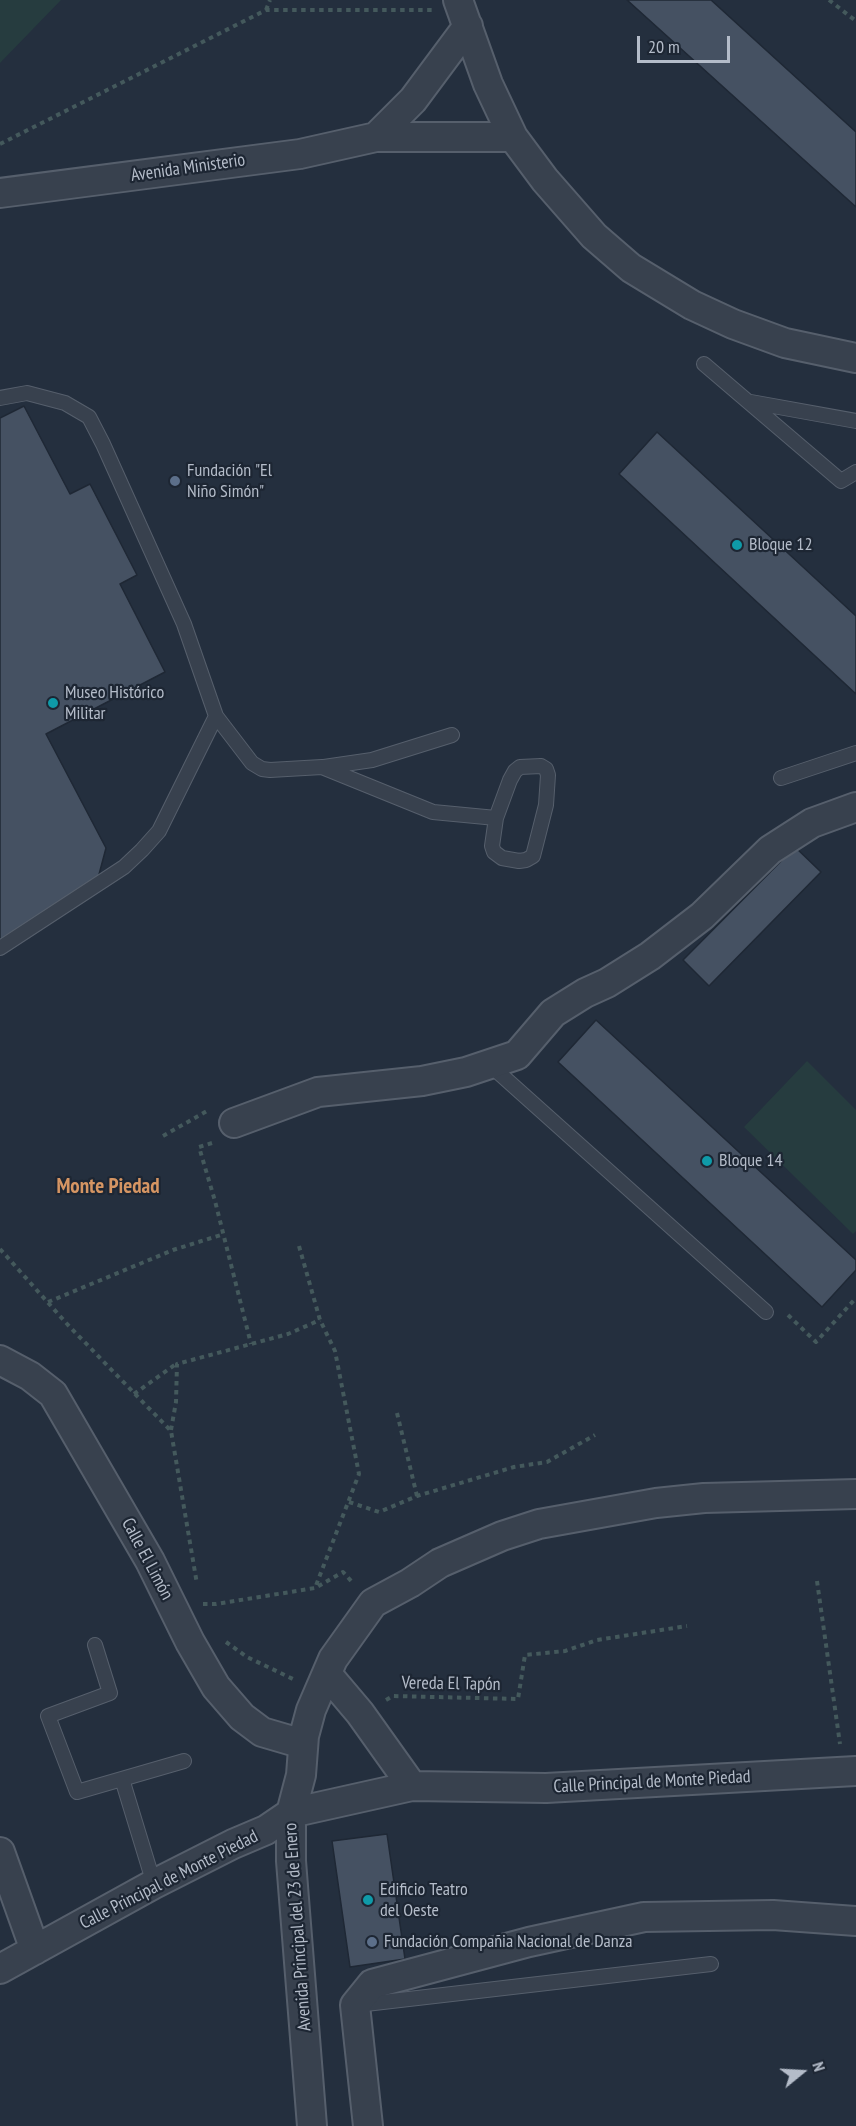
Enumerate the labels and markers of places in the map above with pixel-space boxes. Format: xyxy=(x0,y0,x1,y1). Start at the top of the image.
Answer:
place label: Fundación "El Niño Simón" xyxy=(187,460,272,502)
marker: Fundación "El Niño Simón" xyxy=(168,474,182,488)
place label: Bloque 12 xyxy=(749,534,812,556)
marker: Bloque 12 xyxy=(730,538,744,552)
place label: Museo Histórico Militar xyxy=(65,682,164,724)
marker: Museo Histórico Militar xyxy=(46,696,60,710)
place label: Bloque 14 xyxy=(719,1150,782,1172)
marker: Bloque 14 xyxy=(700,1154,714,1168)
place label: Edificio Teatro del Oeste xyxy=(380,1879,468,1922)
marker: Edificio Teatro del Oeste xyxy=(361,1893,375,1907)
place label: Fundación Compañia Nacional de Danza xyxy=(384,1931,632,1953)
marker: Fundación Compañia Nacional de Danza xyxy=(365,1935,379,1949)

